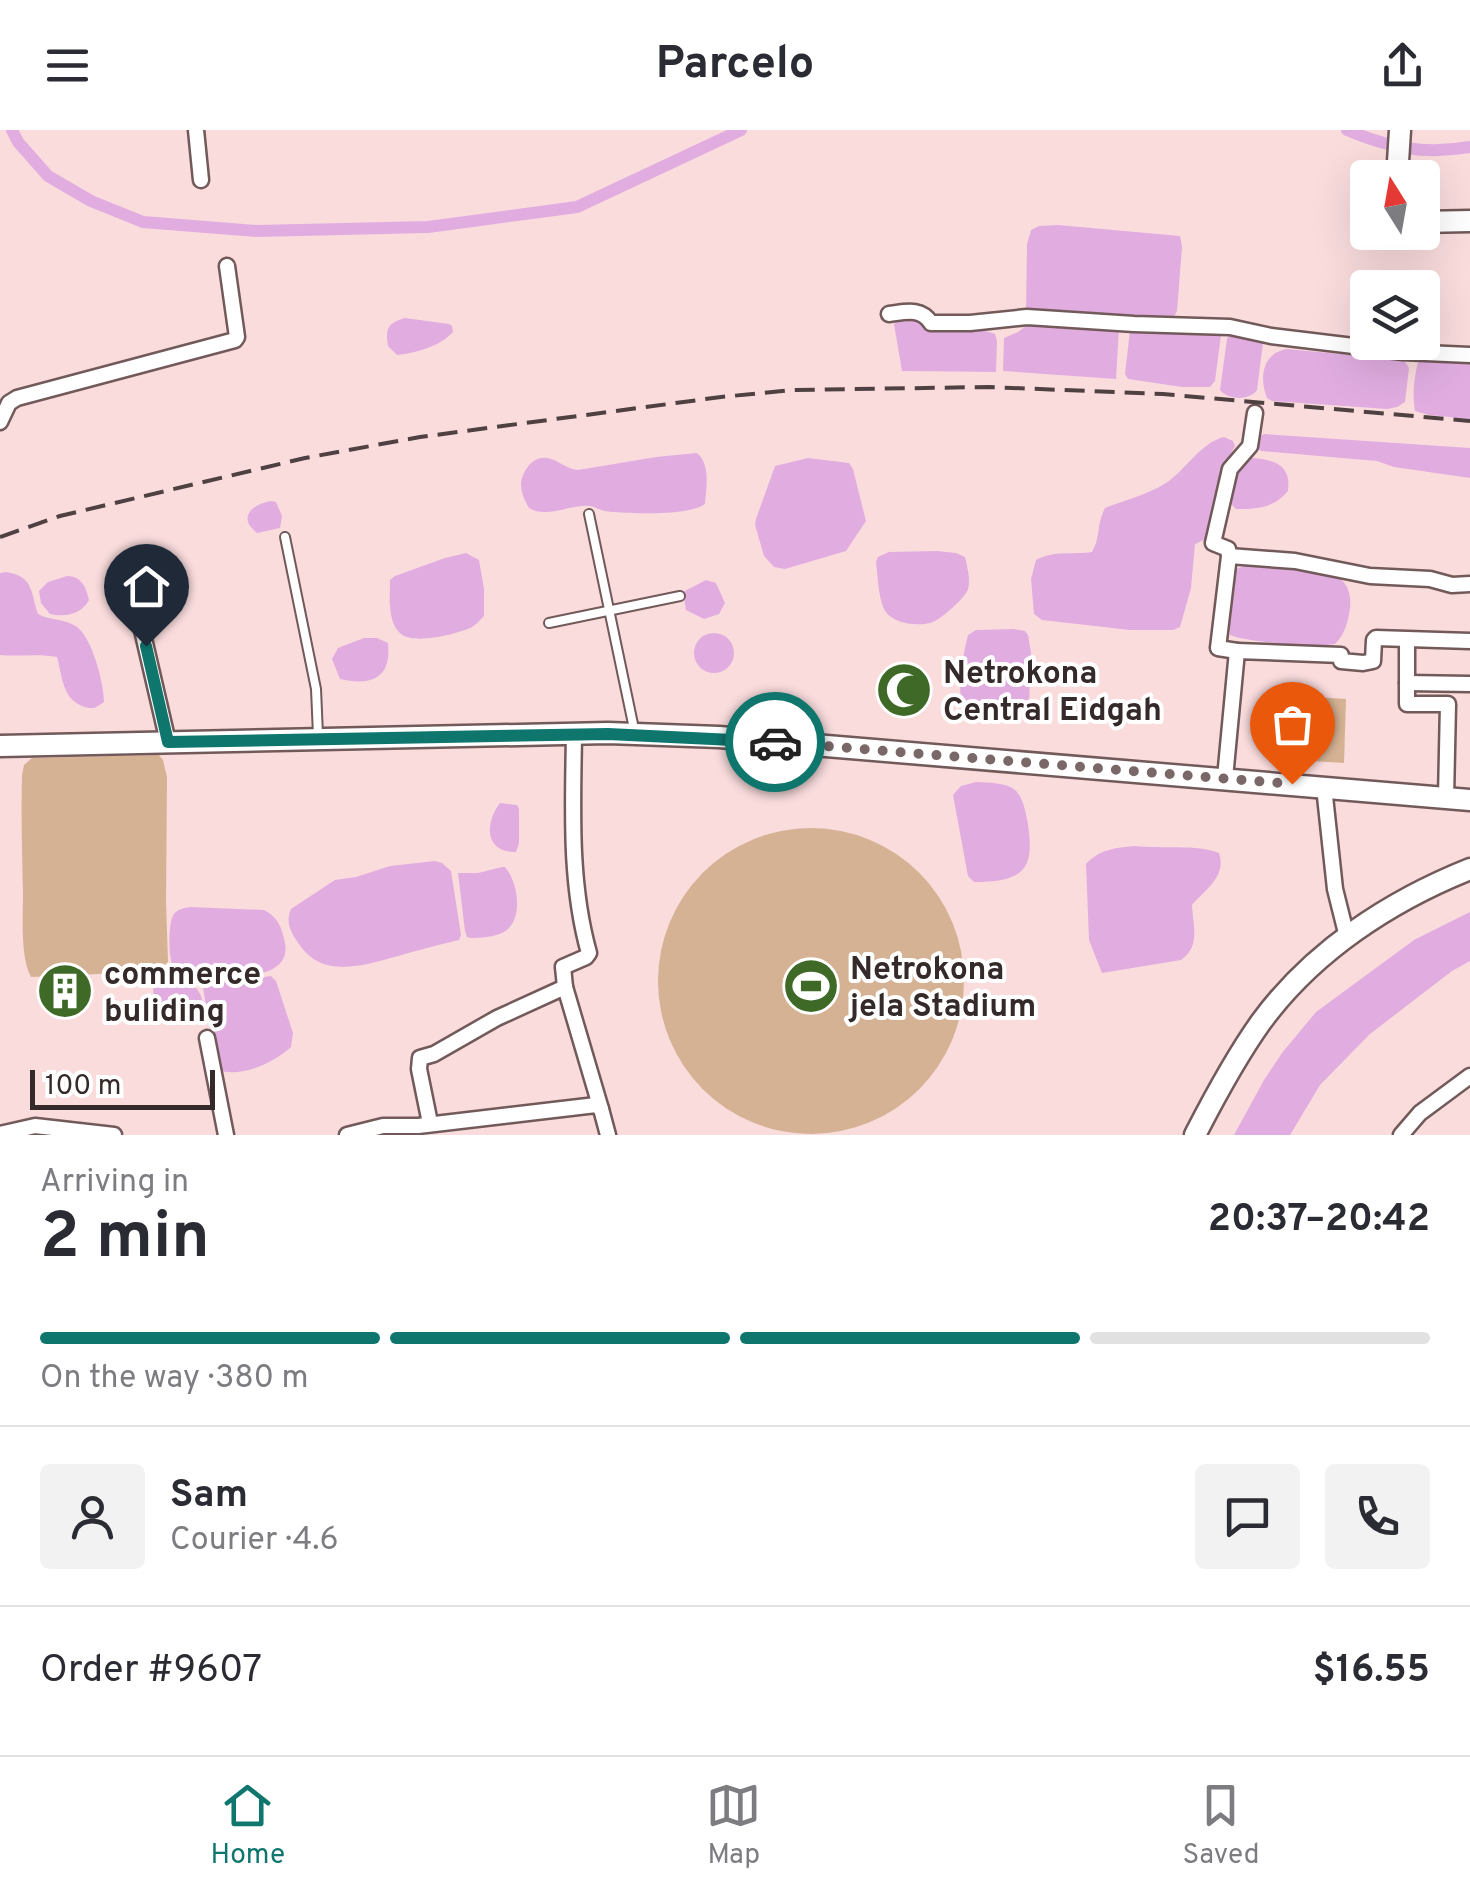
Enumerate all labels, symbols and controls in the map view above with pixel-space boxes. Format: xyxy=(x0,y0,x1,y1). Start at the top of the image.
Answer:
text: Parcelo xyxy=(656,37,814,94)
icon: menu xyxy=(40,38,95,93)
icon: share xyxy=(1375,38,1430,93)
north arrow xyxy=(1350,160,1440,250)
map controls xyxy=(1350,160,1440,360)
button: layers xyxy=(1350,270,1440,360)
pin xyxy=(104,544,189,647)
icon: home xyxy=(119,559,174,614)
place label: Netrokona Central Eidgah xyxy=(943,655,1162,732)
mosque icon: Netrokona Central Eidgah xyxy=(874,660,934,720)
pin xyxy=(1250,682,1335,785)
courier xyxy=(725,692,825,792)
icon: bag xyxy=(1265,697,1320,752)
icon: car xyxy=(748,715,803,770)
place label: Netrokona jela Stadium xyxy=(848,951,1036,1028)
place label: commerce buliding xyxy=(104,956,261,1033)
sports icon: Netrokona jela Stadium xyxy=(781,956,841,1016)
building icon: commerce buliding xyxy=(35,961,95,1021)
scale bar xyxy=(30,1065,215,1110)
text: 100 m xyxy=(45,1069,121,1105)
text: Arriving in xyxy=(40,1163,189,1203)
text: 20:37–20:42 xyxy=(1208,1196,1430,1245)
text: 2 min xyxy=(40,1199,210,1281)
text: On the way · 380 m xyxy=(40,1359,309,1399)
button: person xyxy=(40,1464,145,1569)
button: chat xyxy=(1195,1464,1300,1569)
button: phone xyxy=(1325,1464,1430,1569)
text: Sam xyxy=(170,1472,248,1521)
text: Courier · 4.6 xyxy=(170,1521,339,1561)
text: Order #9607 xyxy=(40,1647,262,1696)
text: $16.55 xyxy=(1313,1647,1430,1696)
tab: Home xyxy=(211,1778,285,1874)
tab: Map xyxy=(706,1778,761,1874)
tab: Saved xyxy=(1182,1778,1259,1874)

